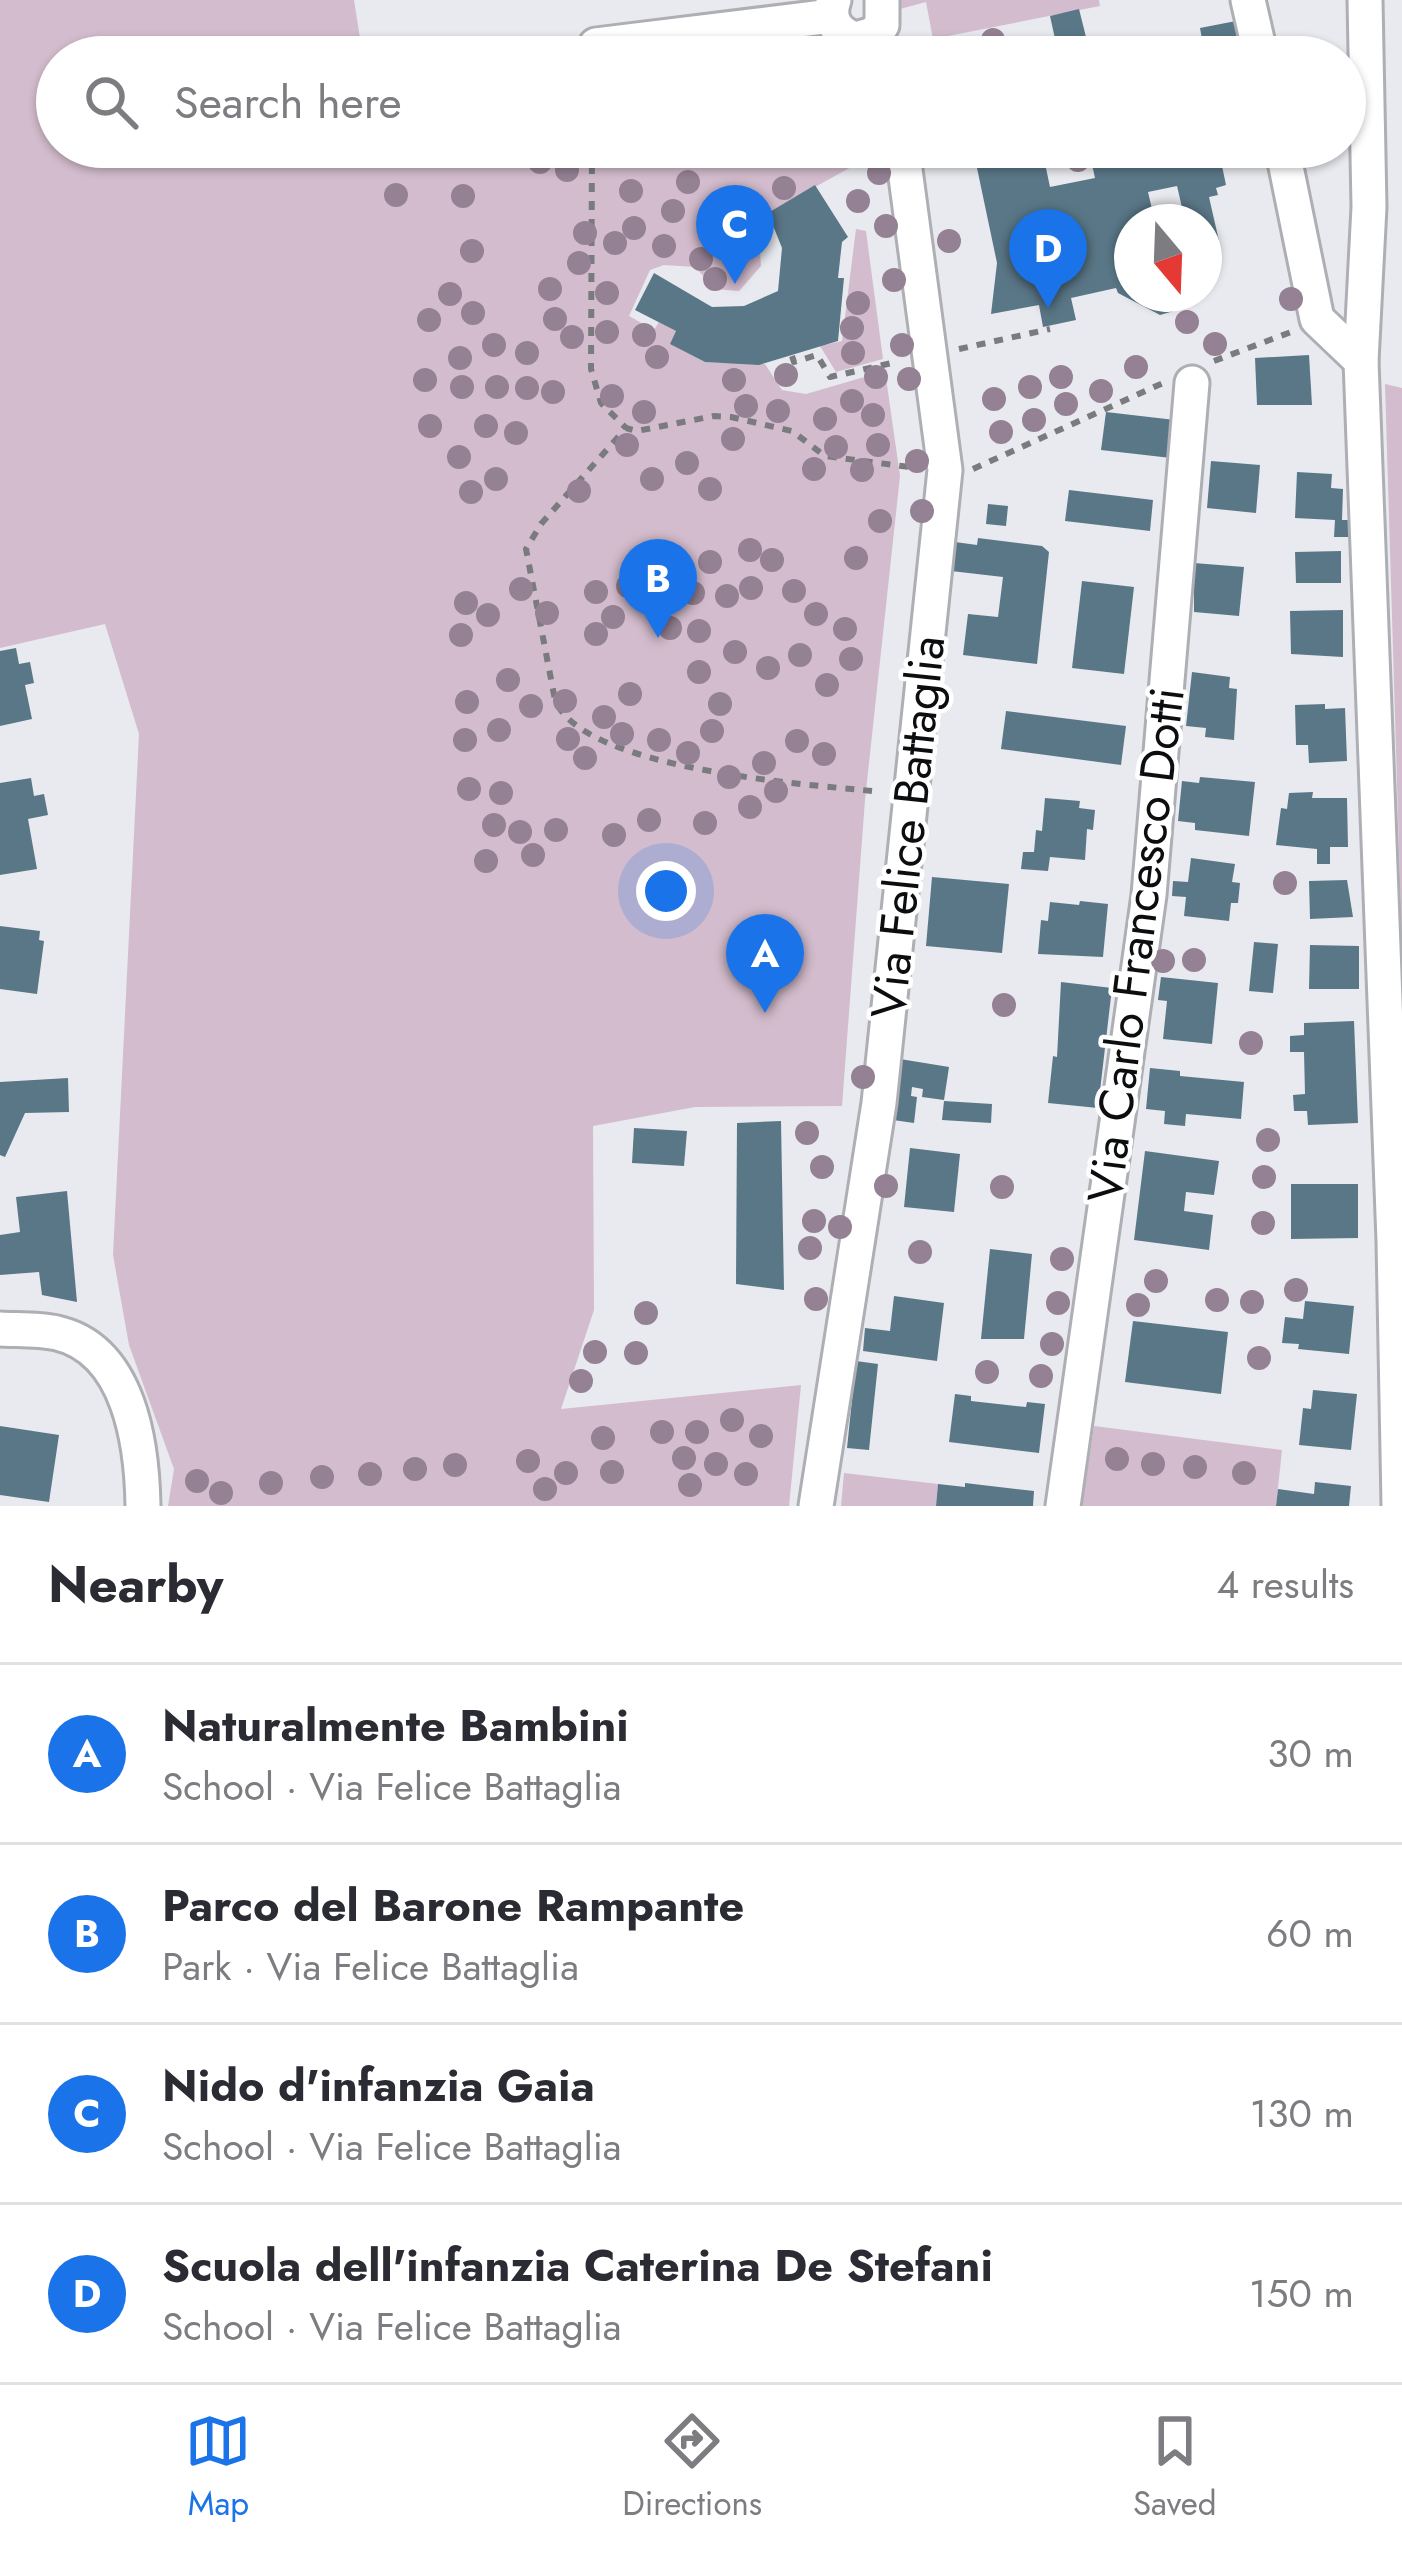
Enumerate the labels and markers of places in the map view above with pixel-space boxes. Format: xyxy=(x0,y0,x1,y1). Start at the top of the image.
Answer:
pin: C xyxy=(696,185,774,284)
pin: D xyxy=(1009,209,1087,308)
pin: B xyxy=(619,539,697,638)
pin: A xyxy=(726,914,804,1013)

